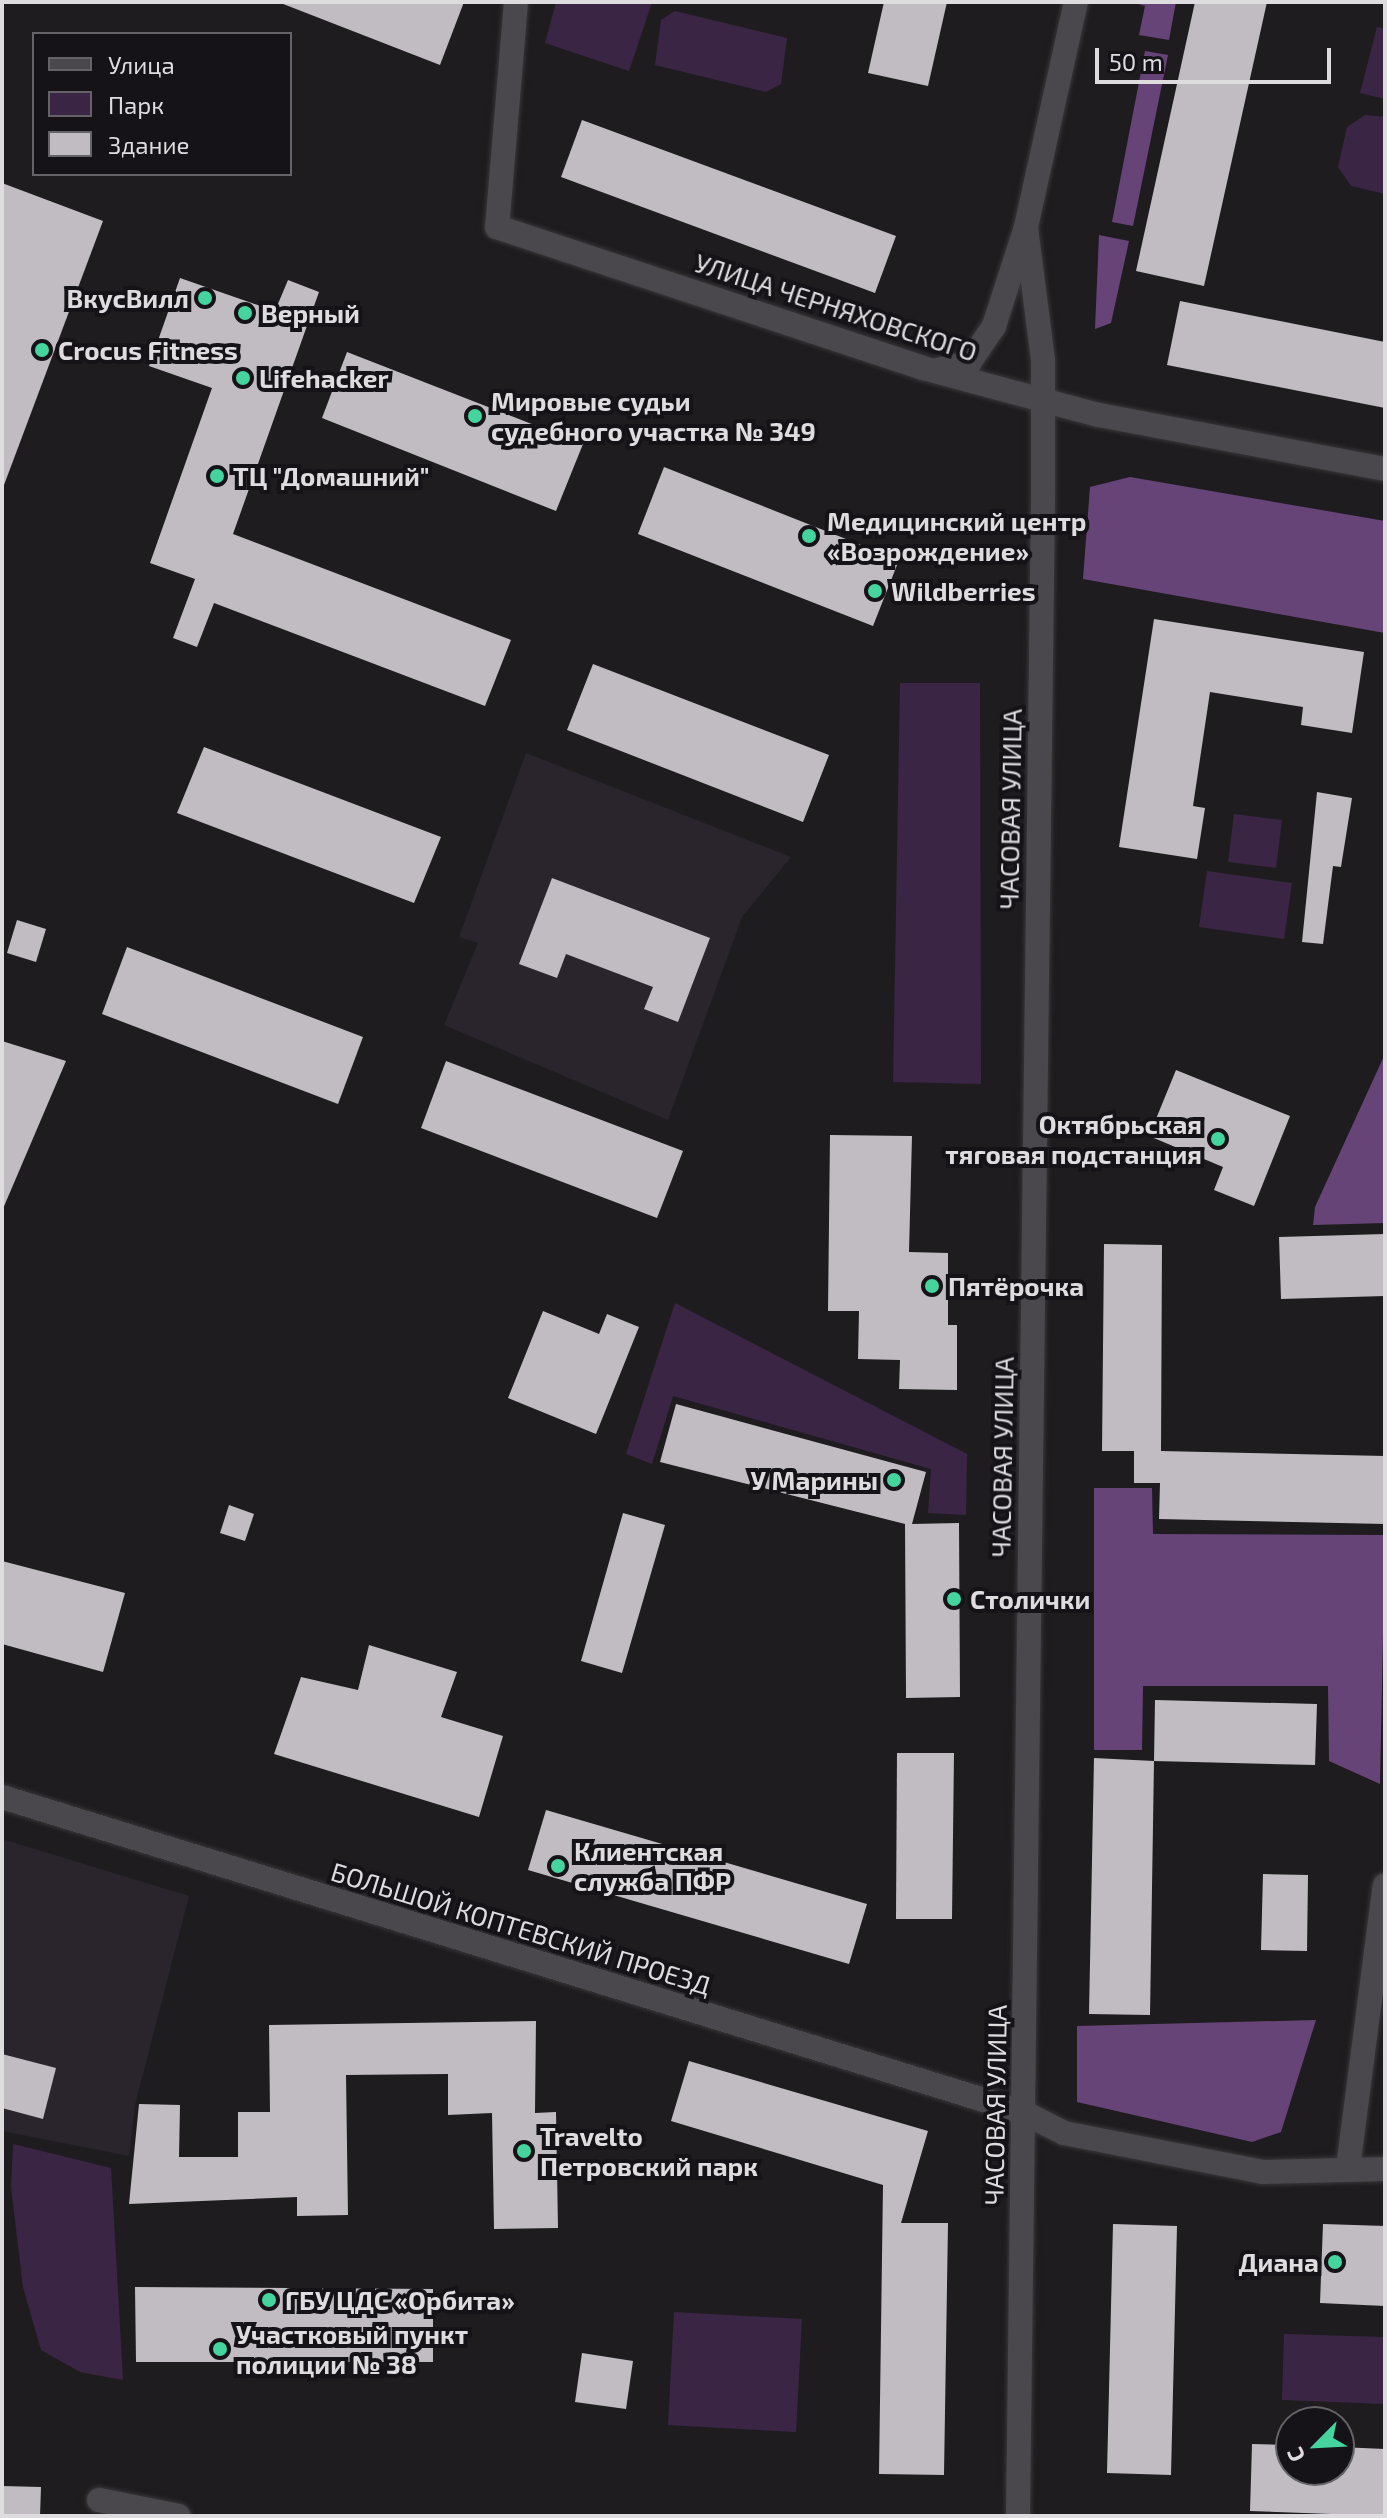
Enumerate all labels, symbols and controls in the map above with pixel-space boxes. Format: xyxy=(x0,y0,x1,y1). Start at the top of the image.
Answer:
legend xyxy=(32,32,292,176)
scale bar xyxy=(1099,32,1335,82)
text: 50 m xyxy=(1109,47,1163,76)
text: Улица xyxy=(108,50,175,79)
text: Парк xyxy=(108,90,164,119)
text: Здание xyxy=(108,130,190,159)
street label: УЛИЦА ЧЕРНЯХОВСКОГО xyxy=(691,247,981,367)
place label: ВкусВилл xyxy=(67,282,189,314)
marker: ВкусВилл xyxy=(196,289,214,307)
place label: Верный xyxy=(261,297,360,329)
marker: Верный xyxy=(236,304,254,322)
place label: Crocus Fitness xyxy=(58,334,238,366)
marker: Crocus Fitness xyxy=(33,341,51,359)
place label: Lifehacker xyxy=(259,362,389,394)
marker: Lifehacker xyxy=(234,369,252,387)
place label: Мировые судьи судебного участка № 349 xyxy=(491,385,816,446)
marker: Мировые судьи судебного участка № 349 xyxy=(466,407,484,425)
place label: ТЦ "Домашний" xyxy=(233,460,430,492)
marker: ТЦ "Домашний" xyxy=(208,467,226,485)
place label: Медицинский центр «Возрождение» xyxy=(827,505,1087,566)
marker: Медицинский центр «Возрождение» xyxy=(798,525,820,547)
place label: Wildberries xyxy=(891,575,1036,607)
marker: Wildberries xyxy=(866,582,884,600)
street label: ЧАСОВАЯ УЛИЦА xyxy=(993,708,1027,910)
place label: Октябрьская тяговая подстанция xyxy=(945,1108,1202,1170)
marker: Октябрьская тяговая подстанция xyxy=(1209,1130,1227,1148)
place label: Пятёрочка xyxy=(948,1270,1084,1302)
marker: Пятёрочка xyxy=(923,1277,941,1295)
street label: ЧАСОВАЯ УЛИЦА xyxy=(985,1356,1019,1558)
place label: У Марины xyxy=(751,1464,878,1496)
marker: У Марины xyxy=(885,1471,903,1489)
place label: Столички xyxy=(970,1583,1090,1615)
marker: Столички xyxy=(945,1590,963,1608)
place label: Клиентская служба ПФР xyxy=(574,1835,731,1896)
street label: БОЛЬШОЙ КОПТЕВСКИЙ ПРОЕЗД xyxy=(327,1855,715,2001)
marker: Клиентская служба ПФР xyxy=(549,1857,567,1875)
street label: ЧАСОВАЯ УЛИЦА xyxy=(978,2004,1012,2206)
place label: Travelto Петровский парк xyxy=(540,2120,758,2182)
marker: Travelto Петровский парк xyxy=(515,2142,533,2160)
place label: Диана xyxy=(1238,2246,1319,2278)
marker: Диана xyxy=(1326,2253,1344,2271)
place label: ГБУ ЦДС «Орбита» xyxy=(285,2284,515,2316)
marker: ГБУ ЦДС «Орбита» xyxy=(260,2291,278,2309)
place label: Участковый пункт полиции № 38 xyxy=(236,2318,468,2380)
marker: Участковый пункт полиции № 38 xyxy=(211,2340,229,2358)
north arrow xyxy=(1275,2406,1355,2486)
text: С xyxy=(1280,2444,1309,2466)

